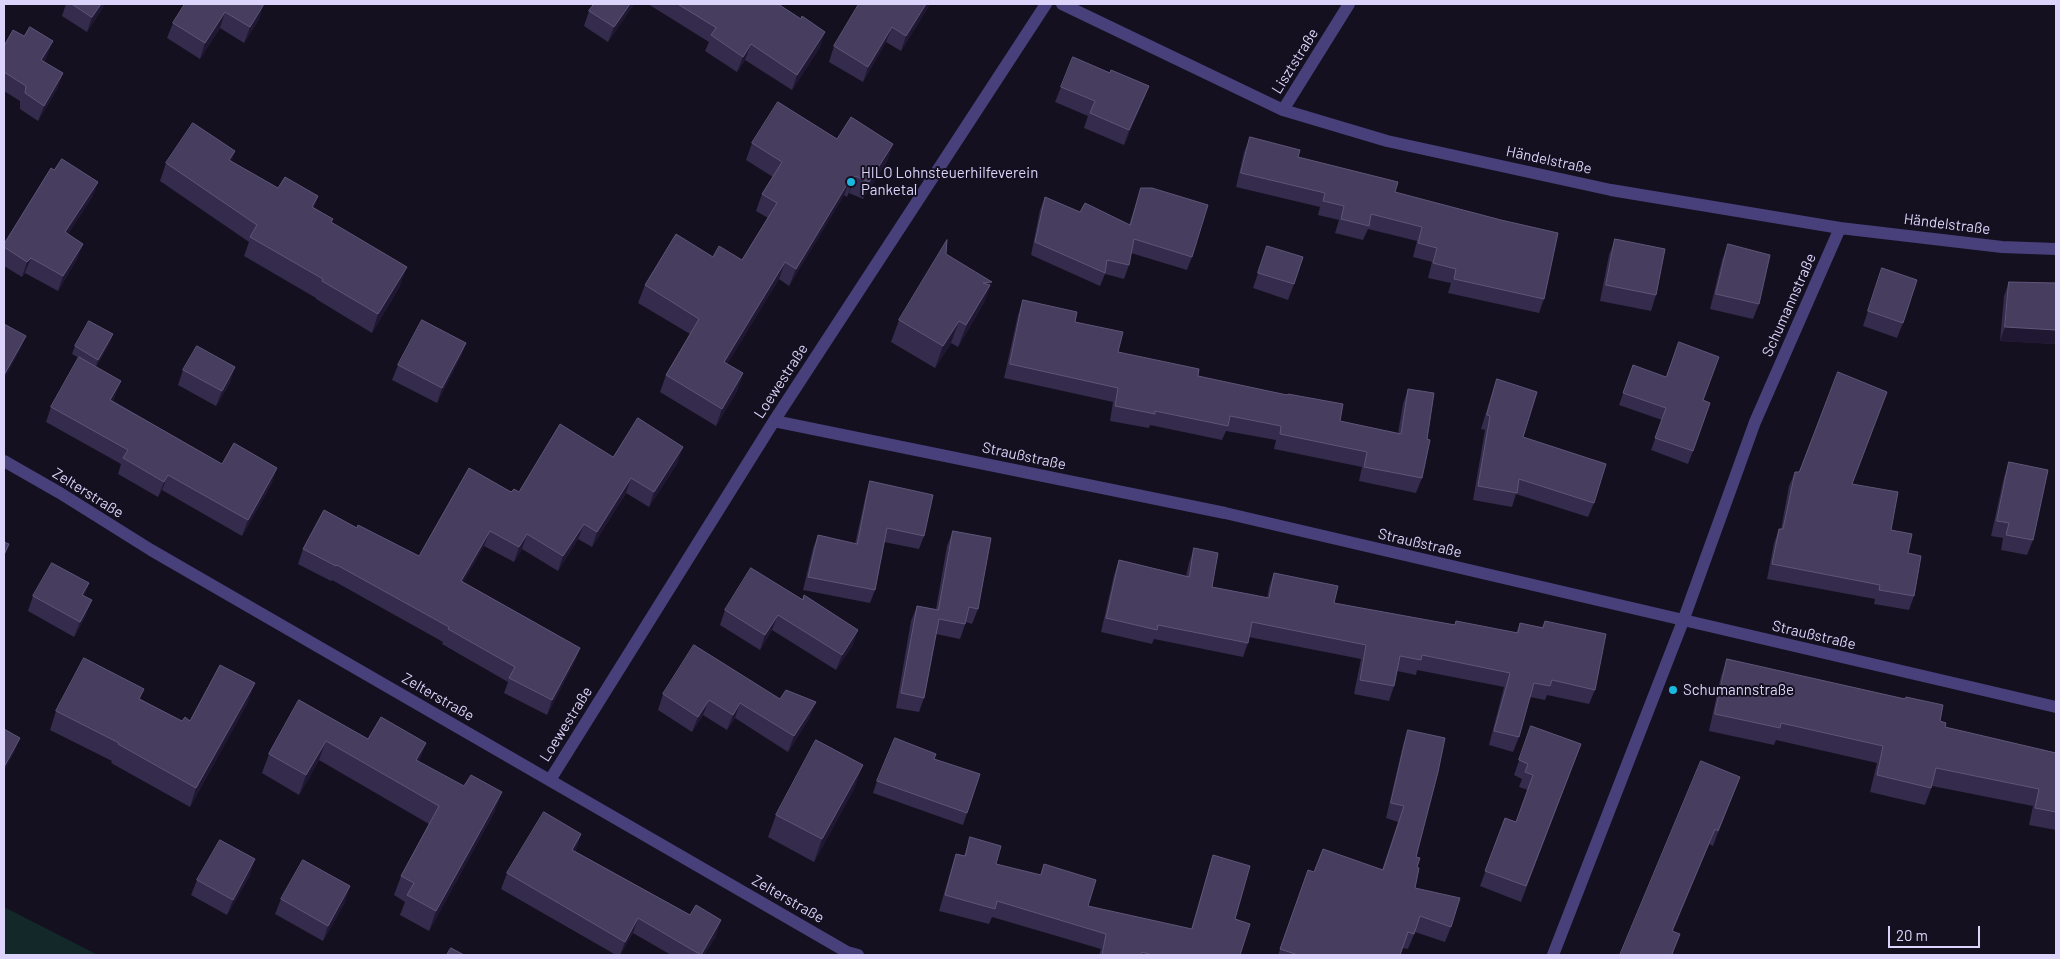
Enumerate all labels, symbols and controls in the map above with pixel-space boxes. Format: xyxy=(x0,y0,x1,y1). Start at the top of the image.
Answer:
street label: Lisztstraße xyxy=(1268,25,1322,97)
street label: Händelstraße xyxy=(1504,142,1594,178)
place label: HILO Lohnsteuerhilfeverein Panketal xyxy=(861,164,1038,199)
marker: HILO Lohnsteuerhilfeverein Panketal xyxy=(845,176,857,188)
street label: Händelstraße xyxy=(1903,210,1991,238)
street label: Schumannstraße xyxy=(1758,251,1820,359)
street label: Loewestraße xyxy=(750,340,812,422)
street label: Straußstraße xyxy=(980,438,1068,474)
street label: Zelterstraße xyxy=(49,464,127,522)
street label: Straußstraße xyxy=(1376,525,1464,561)
street label: Straußstraße xyxy=(1770,617,1858,653)
street label: Zelterstraße xyxy=(399,669,477,725)
place label: Schumannstraße xyxy=(1683,681,1794,699)
street label: Loewestraße xyxy=(536,683,596,765)
marker: Schumannstraße xyxy=(1667,684,1679,696)
street label: Zelterstraße xyxy=(749,871,827,927)
scale bar xyxy=(1890,916,1982,948)
text: 20 m xyxy=(1896,926,1928,944)

